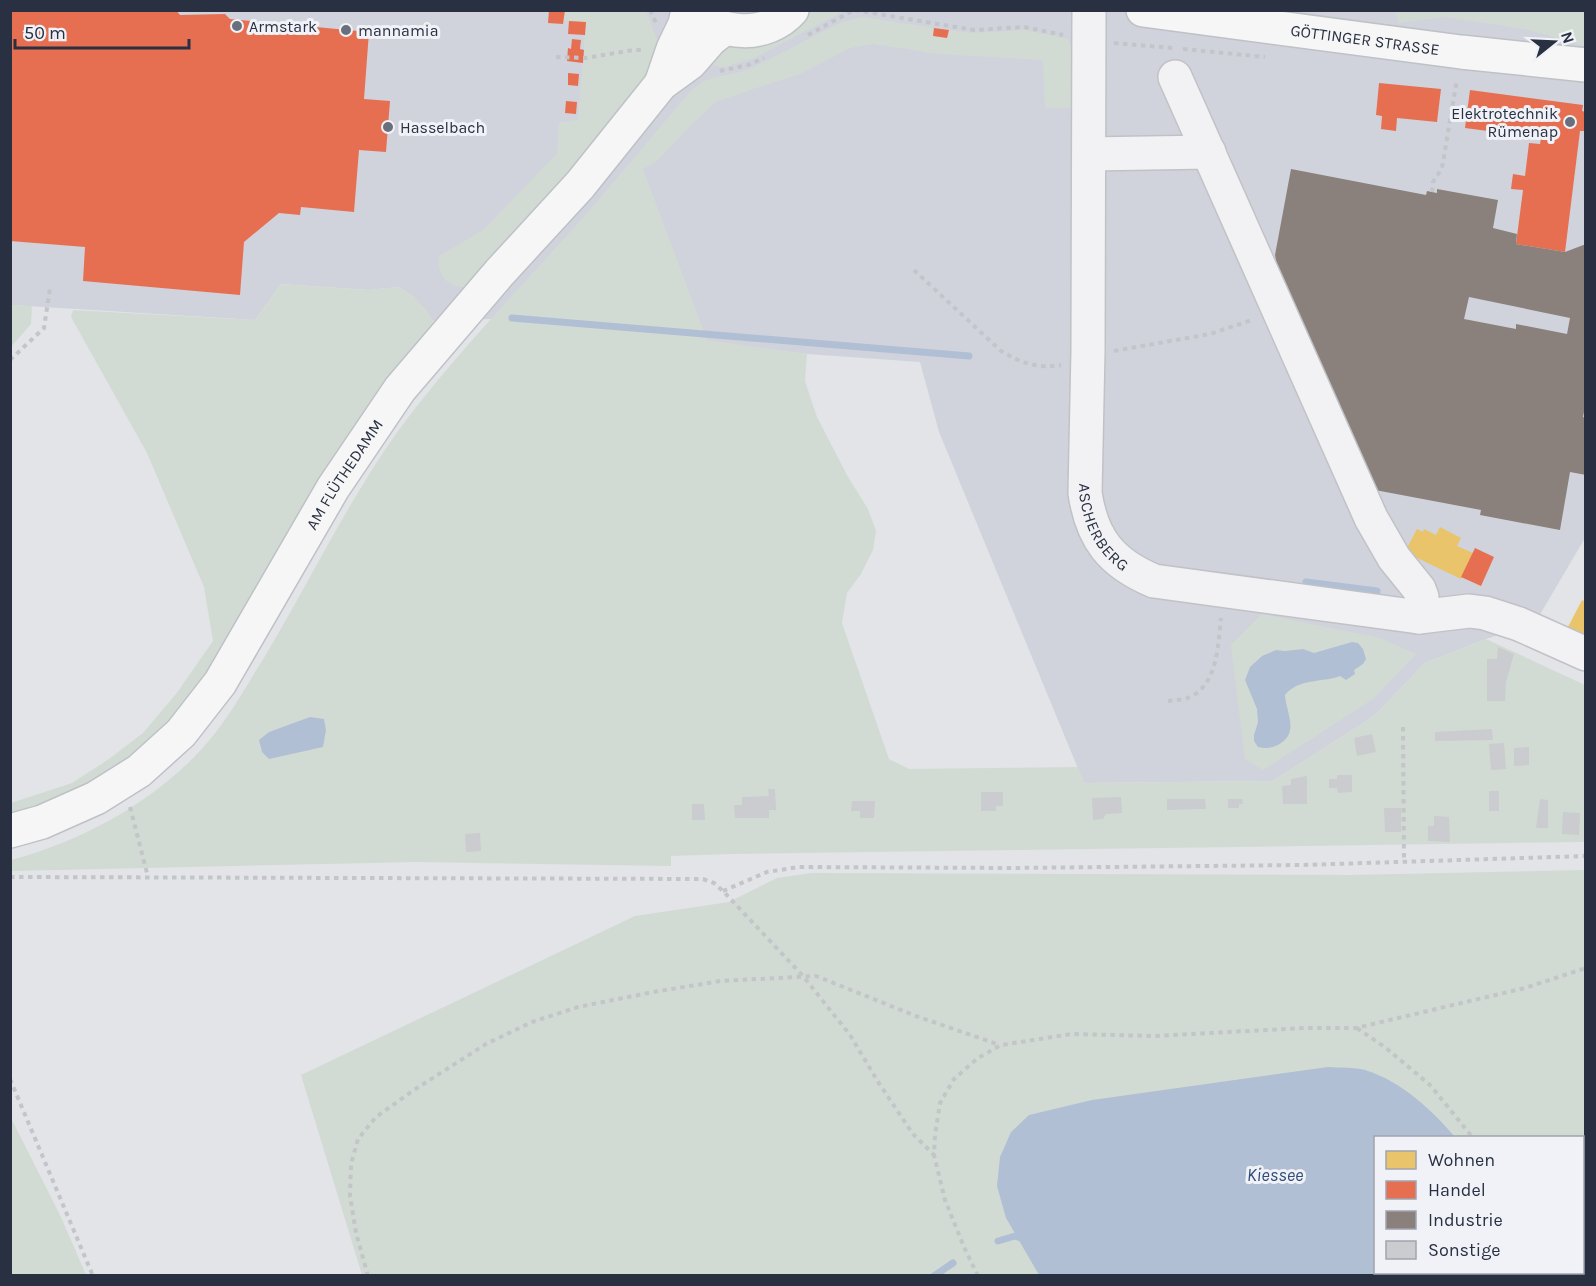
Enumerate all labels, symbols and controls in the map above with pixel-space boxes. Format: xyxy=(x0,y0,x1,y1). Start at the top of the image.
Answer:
scale bar xyxy=(15,12,189,50)
north arrow xyxy=(1524,12,1584,72)
place label: Armstark xyxy=(249,17,317,36)
marker: Armstark xyxy=(230,19,244,33)
street label: GÖTTINGER STRASSE xyxy=(1289,20,1441,59)
place label: mannamia xyxy=(358,21,438,40)
text: 50 m xyxy=(24,22,66,44)
marker: mannamia xyxy=(339,23,353,37)
text: N xyxy=(1557,29,1579,46)
place label: Elektrotechnik Rümenap xyxy=(1451,104,1558,141)
marker: Elektrotechnik Rümenap xyxy=(1563,115,1577,129)
place label: Hasselbach xyxy=(400,118,485,137)
marker: Hasselbach xyxy=(381,120,395,134)
street label: AM FLÜTHEDAMM xyxy=(302,415,386,533)
street label: ASCHERBERG xyxy=(1076,483,1133,574)
legend xyxy=(1374,1136,1584,1274)
text: Wohnen xyxy=(1428,1149,1495,1171)
water label: Kiessee xyxy=(1247,1164,1303,1186)
text: Handel xyxy=(1428,1179,1486,1201)
text: Industrie xyxy=(1428,1209,1503,1231)
text: Sonstige xyxy=(1428,1239,1501,1261)

